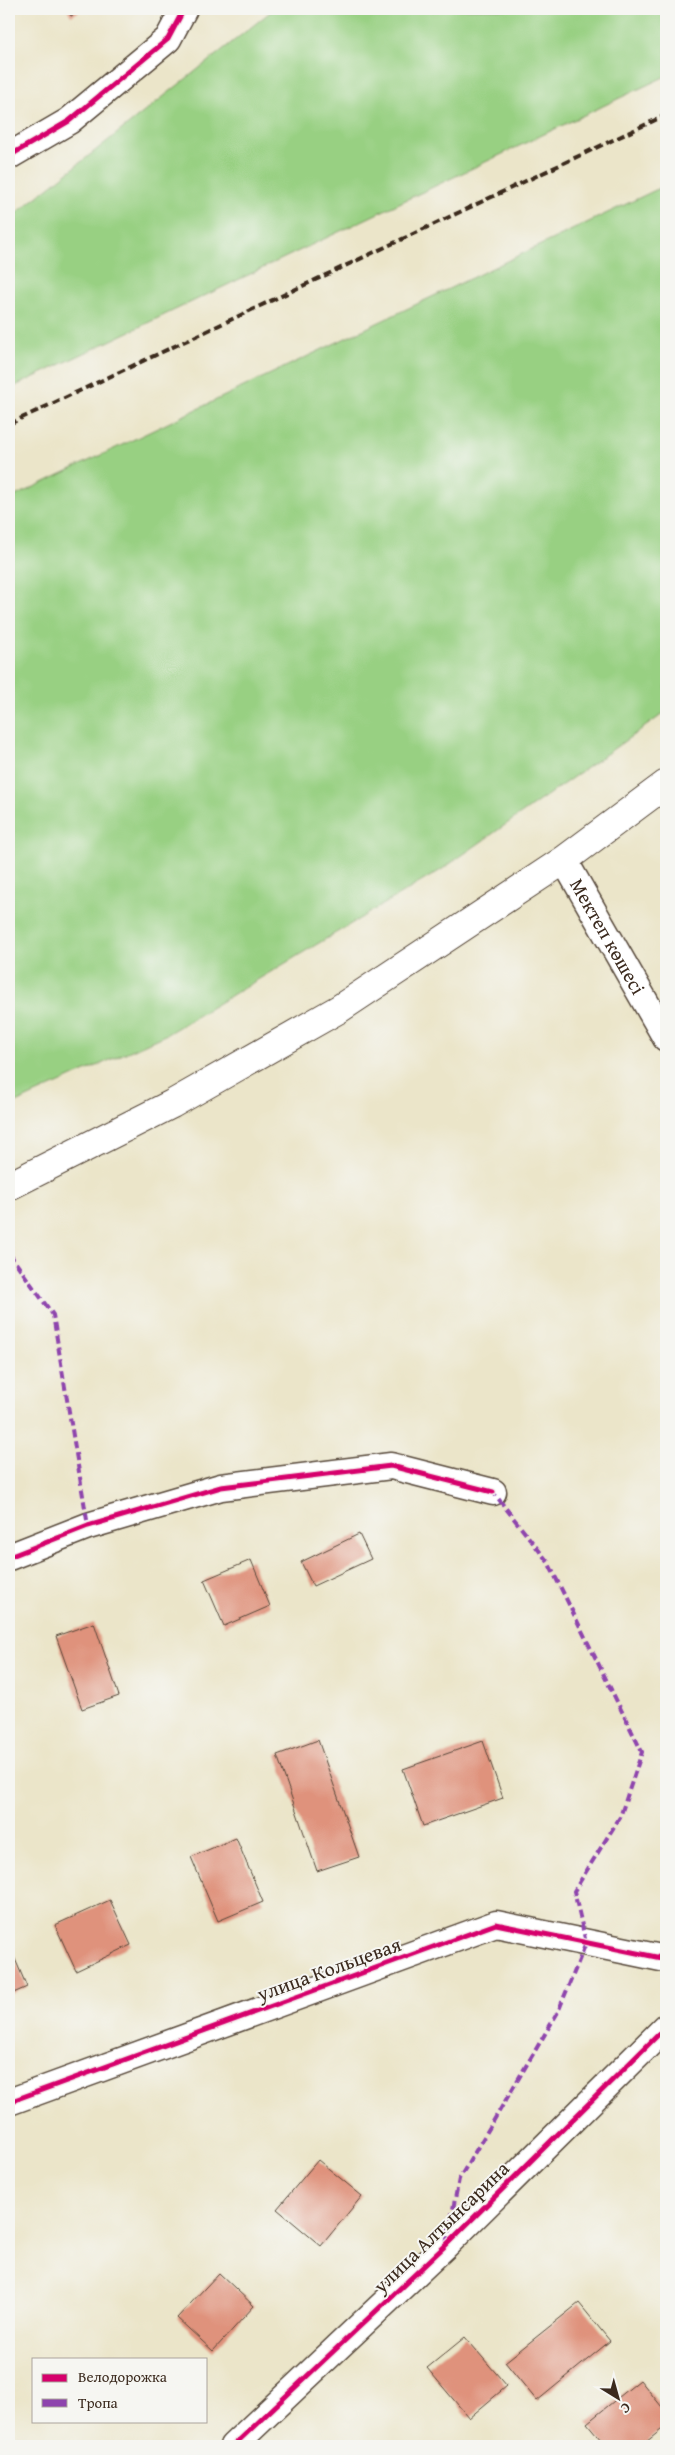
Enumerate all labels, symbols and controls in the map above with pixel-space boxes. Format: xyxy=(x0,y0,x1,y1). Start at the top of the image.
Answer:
street label: Мектеп көшесі xyxy=(563,872,653,1000)
street label: улица Кольцевая xyxy=(252,1929,405,2008)
street label: улица Алтынсарина xyxy=(365,2154,515,2300)
legend xyxy=(32,2358,208,2422)
text: Велодорожка xyxy=(78,2366,168,2387)
north arrow xyxy=(592,2372,642,2422)
text: Тропа xyxy=(78,2392,119,2413)
text: С xyxy=(617,2398,635,2419)

